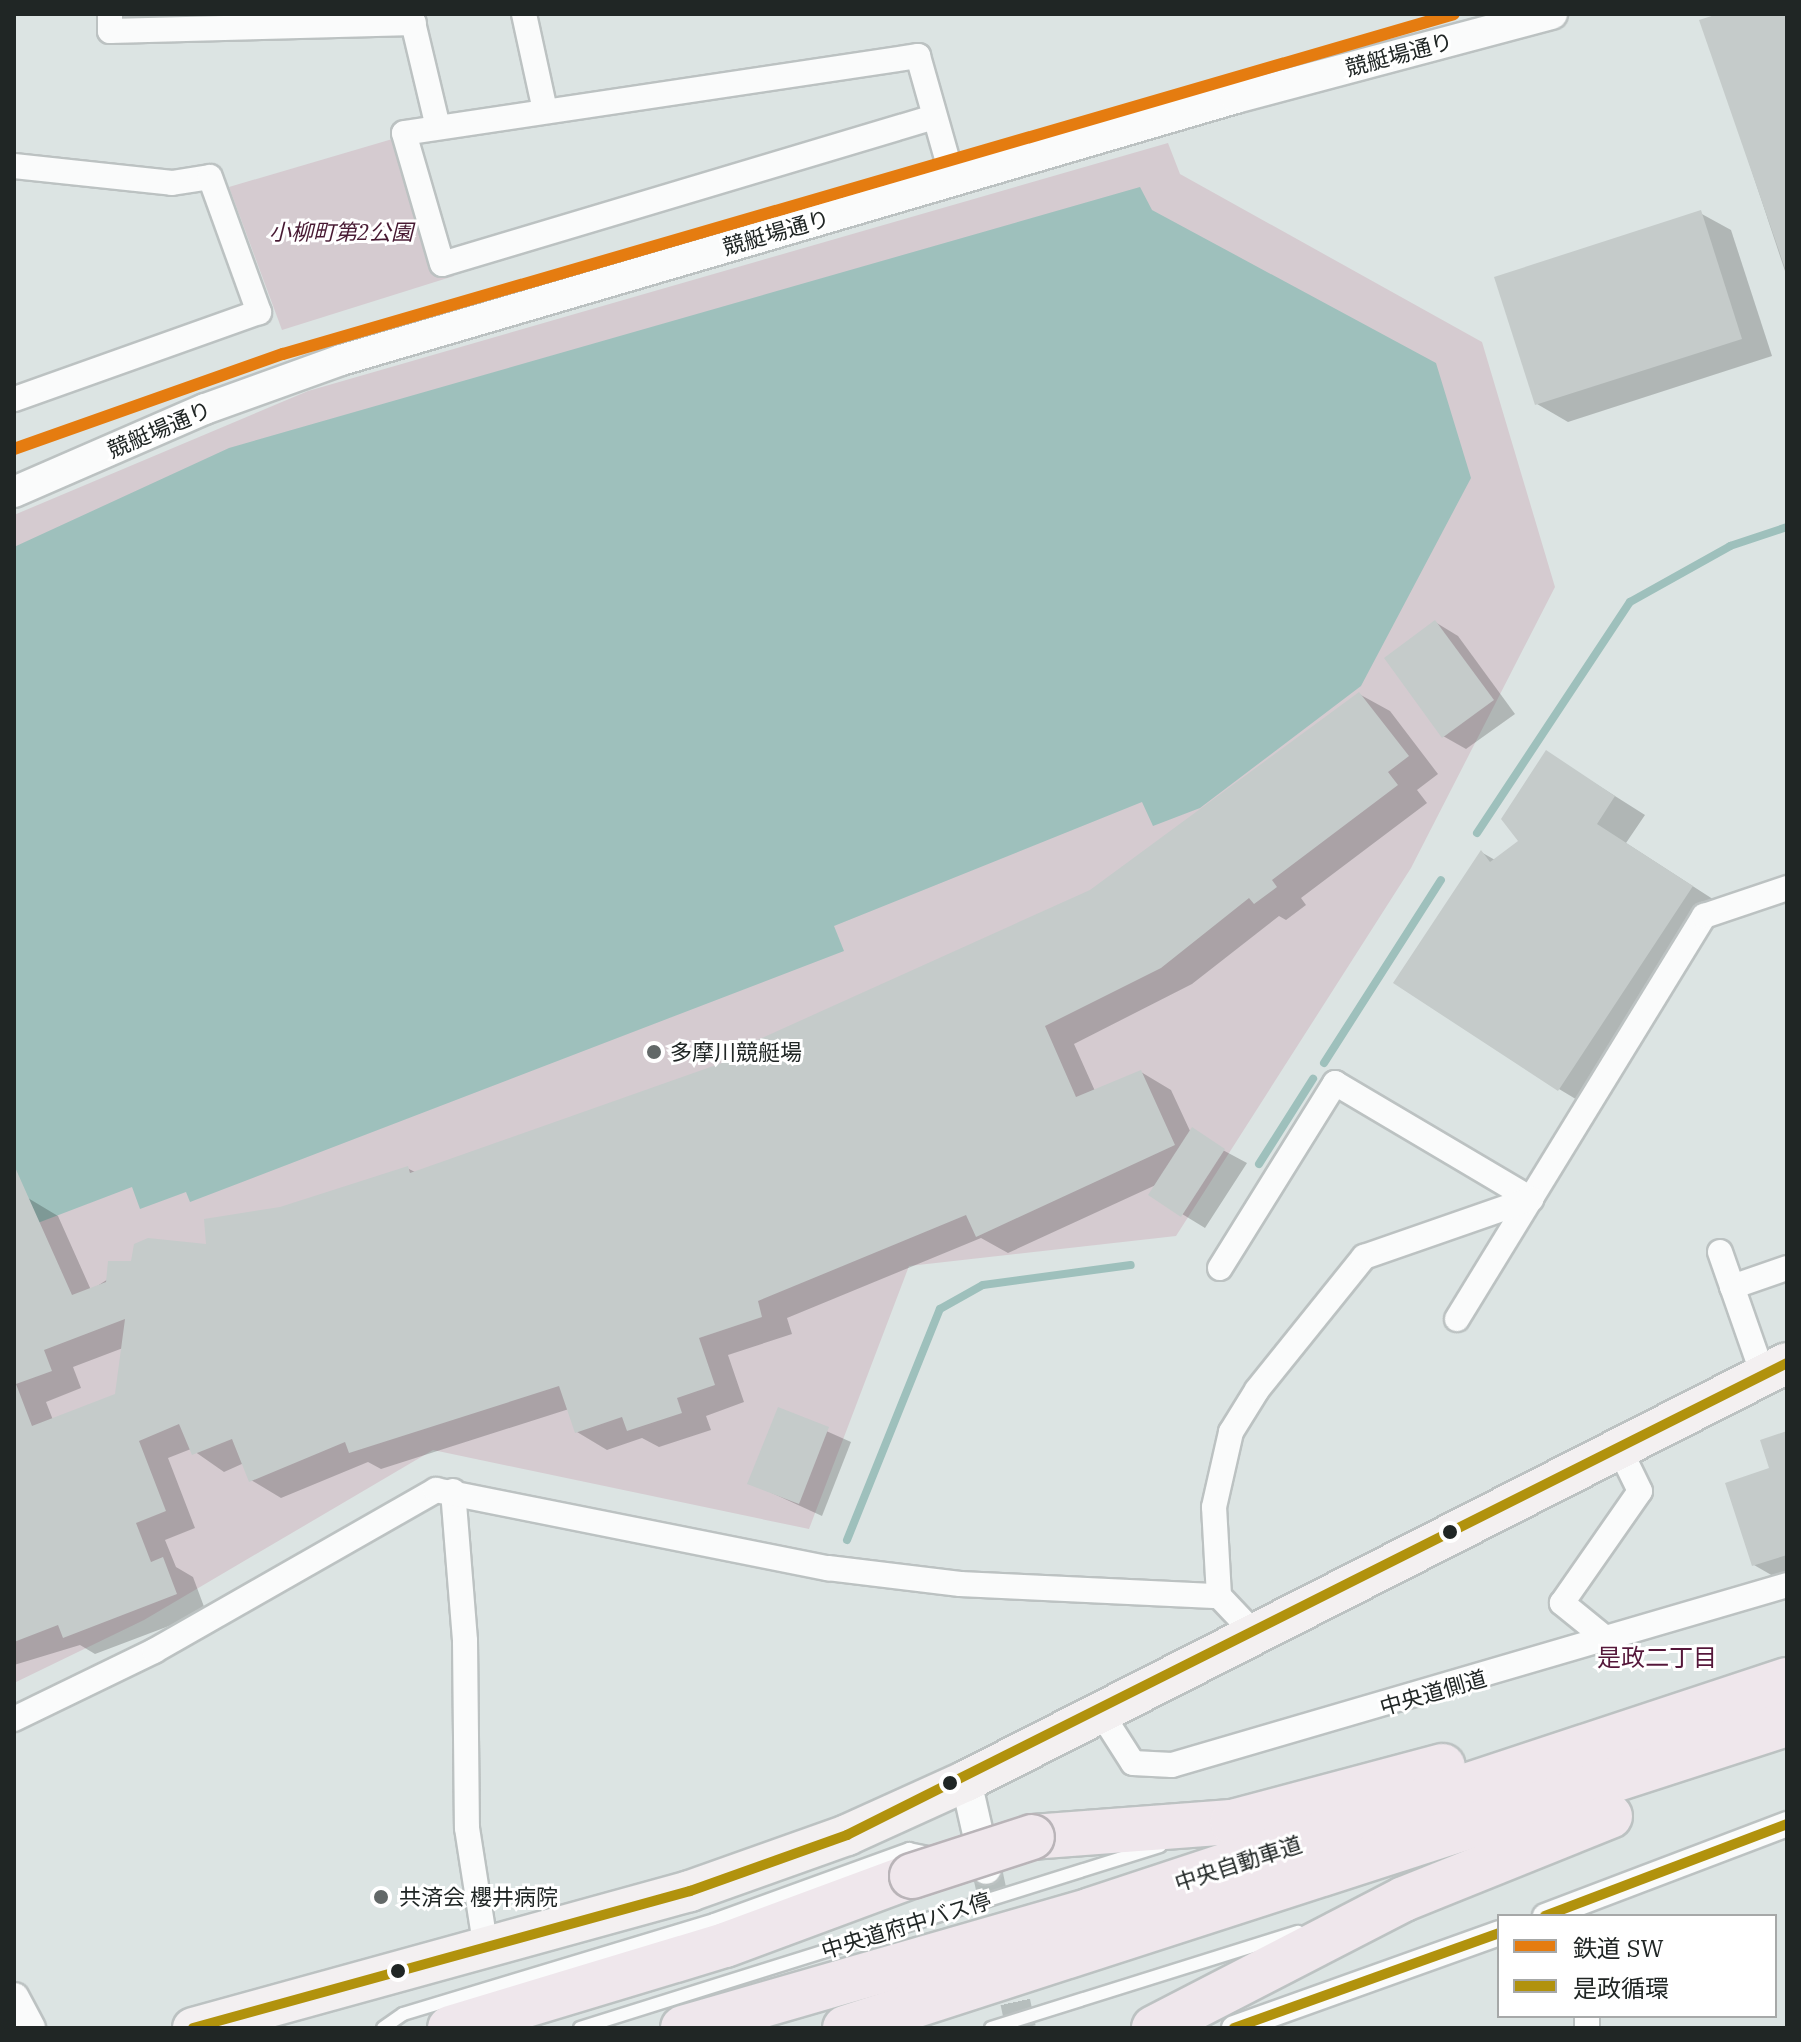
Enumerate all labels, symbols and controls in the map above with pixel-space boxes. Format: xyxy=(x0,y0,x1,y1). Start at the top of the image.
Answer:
street label: 競艇場通り xyxy=(1342,27,1456,81)
street label: 競艇場通り xyxy=(719,204,833,260)
park label: 小柳町第2公園 xyxy=(269,219,413,245)
street label: 競艇場通り xyxy=(103,395,215,463)
place label: 多摩川競艇場 xyxy=(670,1039,802,1065)
marker: 多摩川競艇場 xyxy=(645,1043,663,1061)
unlabelled marker xyxy=(1442,1524,1458,1540)
district label: 是政二丁目 xyxy=(1597,1644,1717,1672)
street label: 中央道側道 xyxy=(1376,1664,1490,1720)
unlabelled marker xyxy=(942,1775,958,1791)
street label: 中央自動車道 xyxy=(1171,1830,1305,1896)
place label: 共済会 櫻井病院 xyxy=(399,1884,558,1910)
marker: 共済会 櫻井病院 xyxy=(370,1886,392,1908)
street label: 中央道府中バス停 xyxy=(818,1887,994,1963)
legend xyxy=(1497,1914,1777,2018)
text: 鉄道 SW xyxy=(1573,1932,1664,1964)
unlabelled marker xyxy=(390,1963,406,1979)
text: 是政循環 xyxy=(1573,1972,1669,2004)

